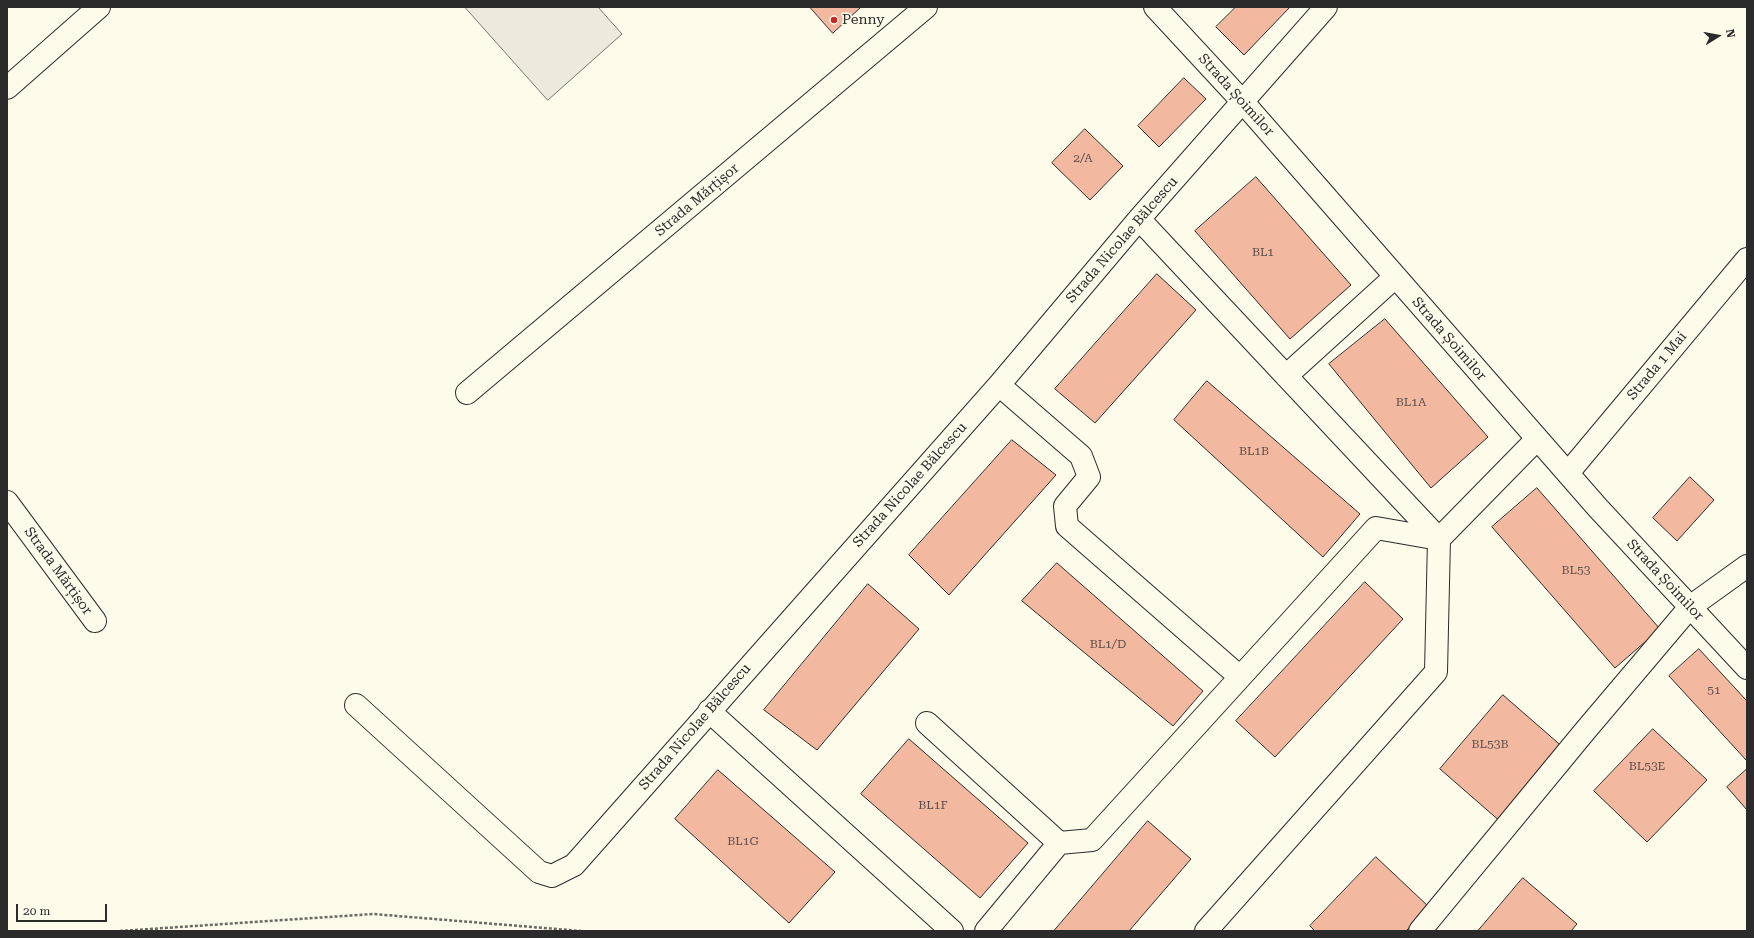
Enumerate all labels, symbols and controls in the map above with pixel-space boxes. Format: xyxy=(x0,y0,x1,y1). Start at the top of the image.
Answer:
place label: Penny xyxy=(842,12,885,28)
marker: Penny xyxy=(829,15,839,25)
north arrow xyxy=(1698,16,1738,56)
text: N xyxy=(1723,28,1737,39)
street label: Strada Șoimilor xyxy=(1195,50,1277,140)
house number: 2/A xyxy=(1073,151,1093,165)
street label: Strada Mărțișor xyxy=(652,160,742,240)
street label: Strada Nicolae Bălcescu xyxy=(1063,173,1181,307)
house number: BL1 xyxy=(1252,245,1274,259)
street label: Strada Șoimilor xyxy=(1408,294,1490,384)
street label: Strada 1 Mai xyxy=(1624,329,1690,403)
house number: BL1A xyxy=(1396,395,1426,409)
street label: Strada Nicolae Bălcescu xyxy=(850,419,970,551)
house number: BL1B xyxy=(1239,444,1269,458)
street label: Strada Mărțișor xyxy=(21,524,95,618)
street label: Strada Șoimilor xyxy=(1623,536,1707,624)
house number: BL53 xyxy=(1562,563,1590,577)
house number: BL1/D xyxy=(1090,637,1126,651)
street label: Strada Nicolae Bălcescu xyxy=(636,660,754,794)
house number: 51 xyxy=(1707,683,1721,697)
house number: BL53B xyxy=(1472,737,1508,751)
house number: BL53E xyxy=(1629,759,1665,773)
house number: BL1F xyxy=(918,798,948,812)
house number: BL1G xyxy=(727,834,759,848)
scale bar xyxy=(18,896,109,922)
text: 20 m xyxy=(23,904,50,918)

